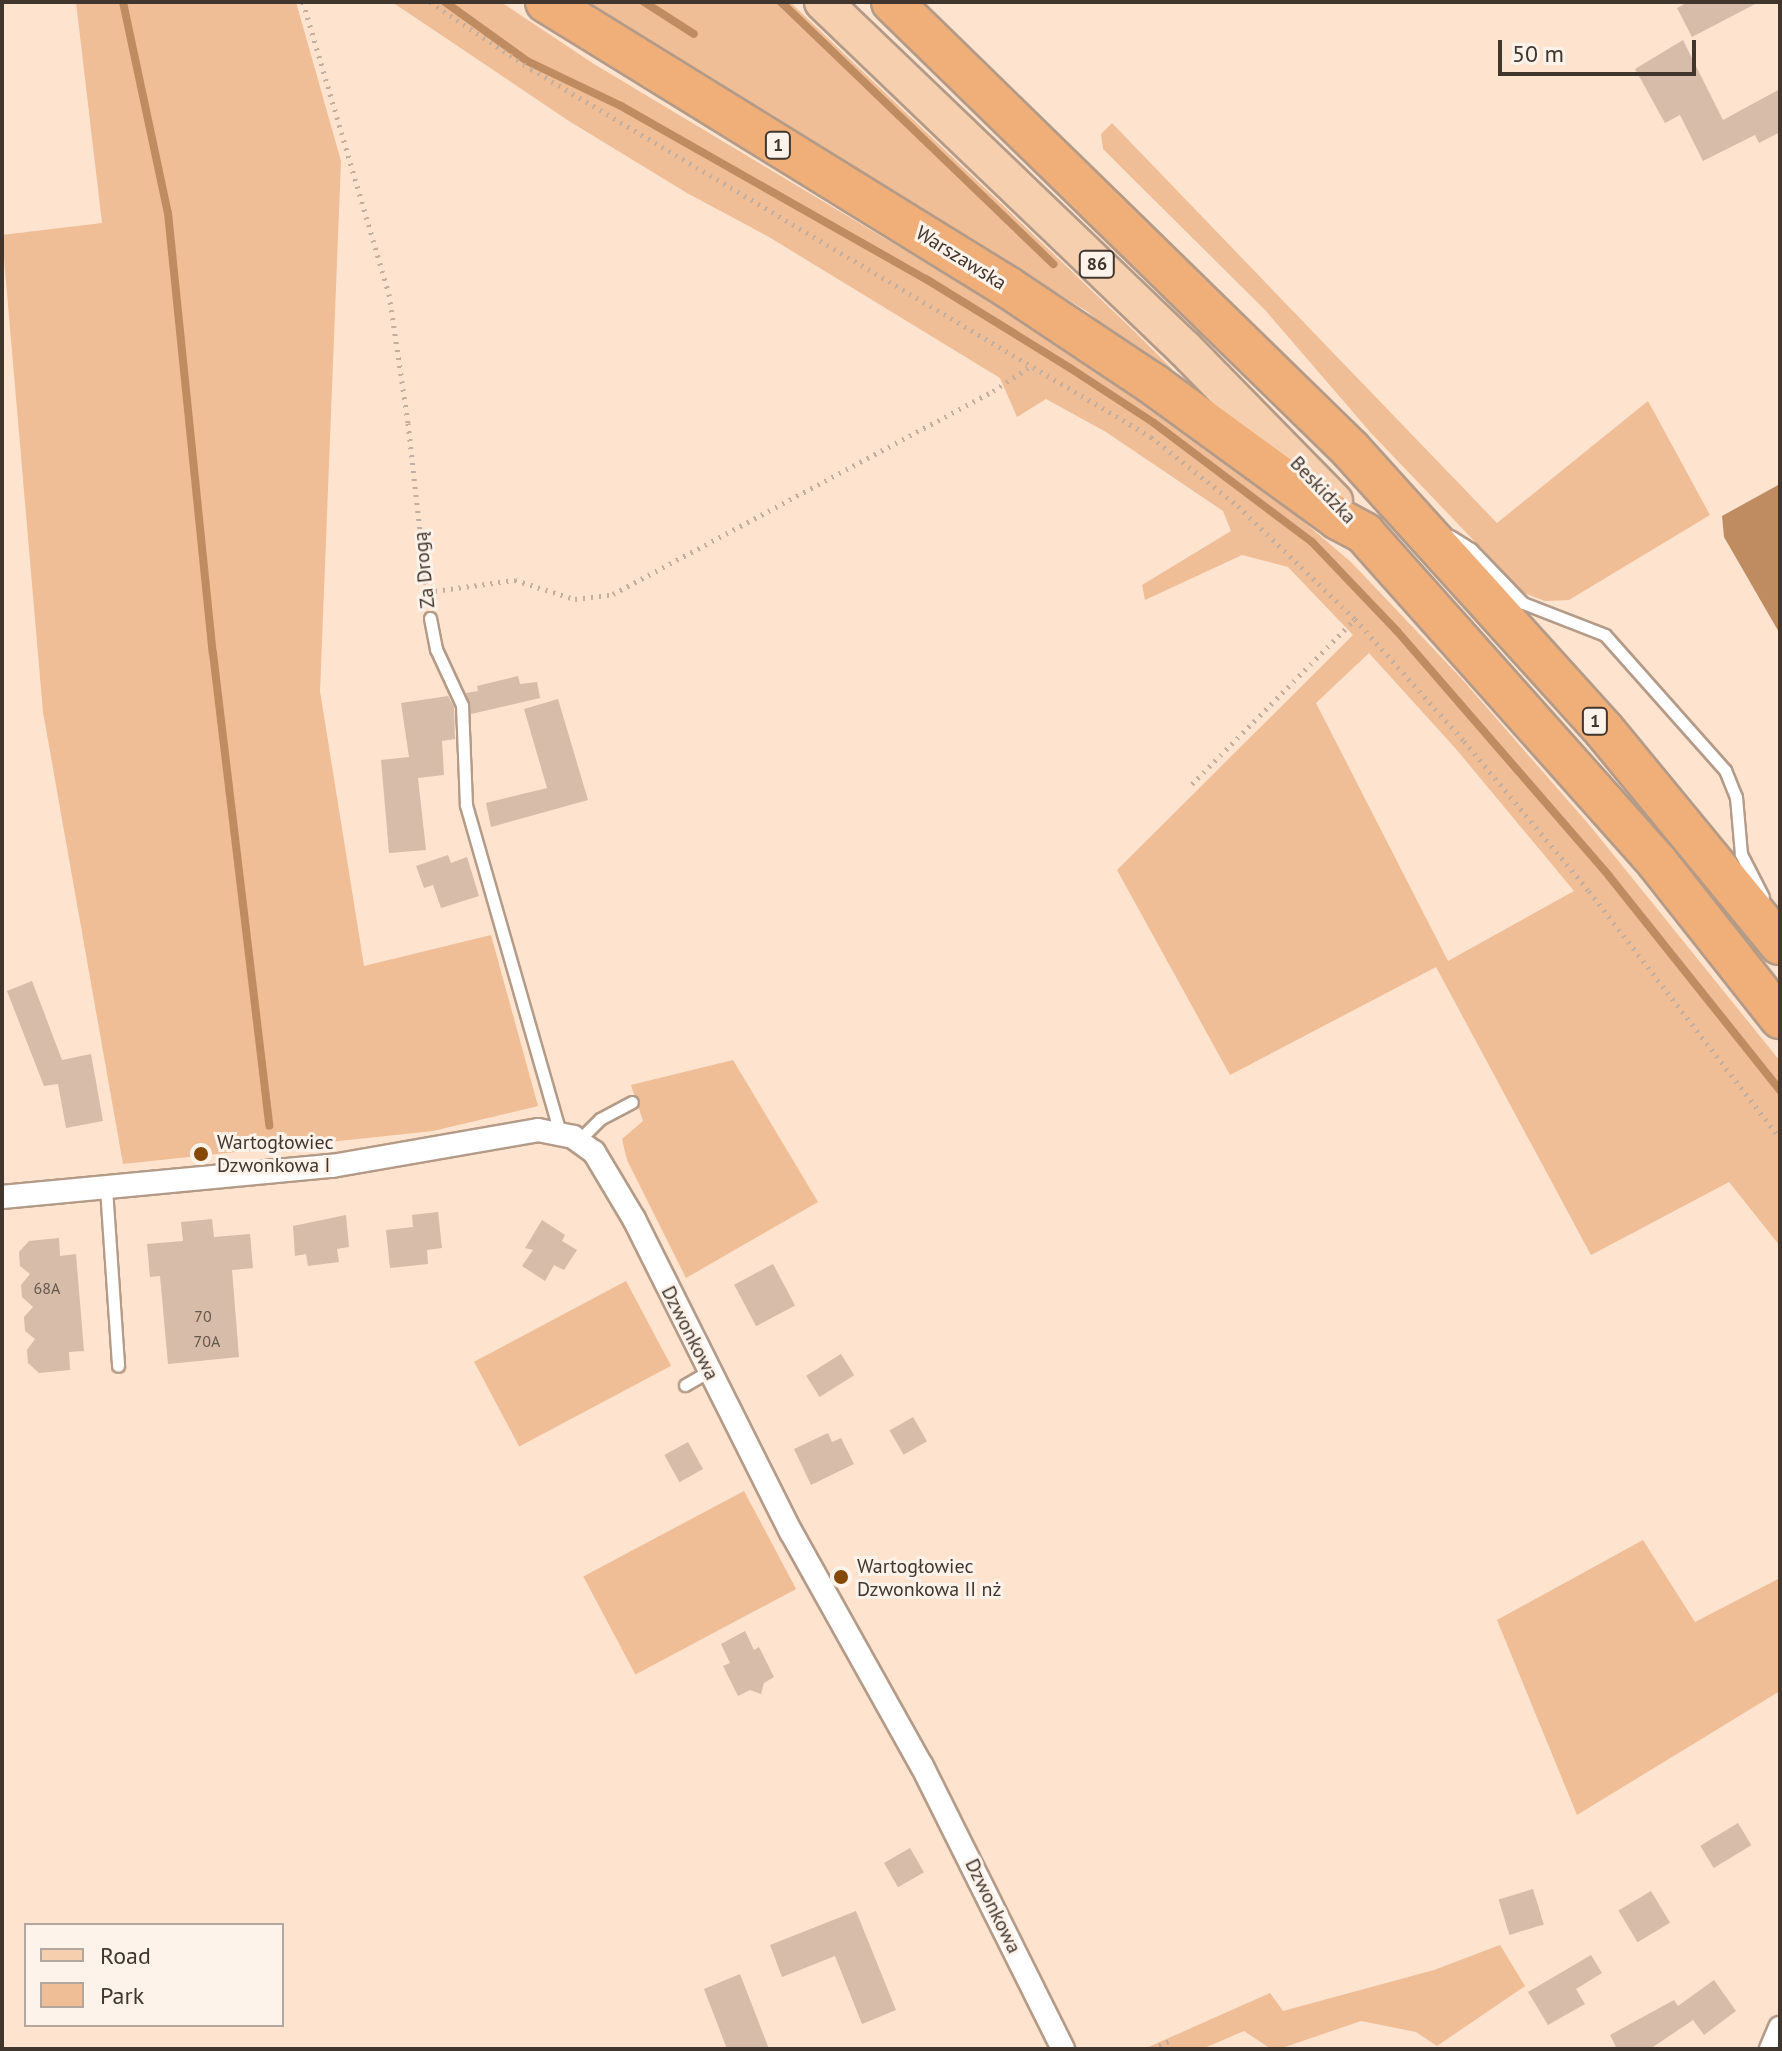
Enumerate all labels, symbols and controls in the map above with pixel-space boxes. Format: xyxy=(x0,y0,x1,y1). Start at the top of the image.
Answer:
scale bar xyxy=(1502,24,1700,74)
text: 50 m xyxy=(1512,38,1564,69)
road number: 1 xyxy=(764,131,792,159)
street label: Warszawska xyxy=(911,221,1011,295)
road number: 86 xyxy=(1077,250,1117,278)
street label: Beskidzka xyxy=(1285,451,1361,529)
street label: Za Drogą xyxy=(408,530,440,610)
road number: 1 xyxy=(1581,707,1609,735)
place label: Wartogłowiec Dzwonkowa I xyxy=(217,1130,333,1177)
marker: Wartogłowiec Dzwonkowa I xyxy=(192,1145,210,1163)
house number: 68A xyxy=(34,1278,60,1298)
street label: Dzwonkowa xyxy=(656,1282,724,1384)
house number: 70 xyxy=(194,1306,212,1326)
house number: 70A xyxy=(194,1331,220,1351)
place label: Wartogłowiec Dzwonkowa II nż xyxy=(857,1554,1001,1601)
marker: Wartogłowiec Dzwonkowa II nż xyxy=(832,1568,850,1586)
street label: Dzwonkowa xyxy=(960,1855,1026,1957)
legend xyxy=(24,1923,284,2027)
text: Road xyxy=(100,1940,151,1971)
text: Park xyxy=(100,1980,144,2011)

